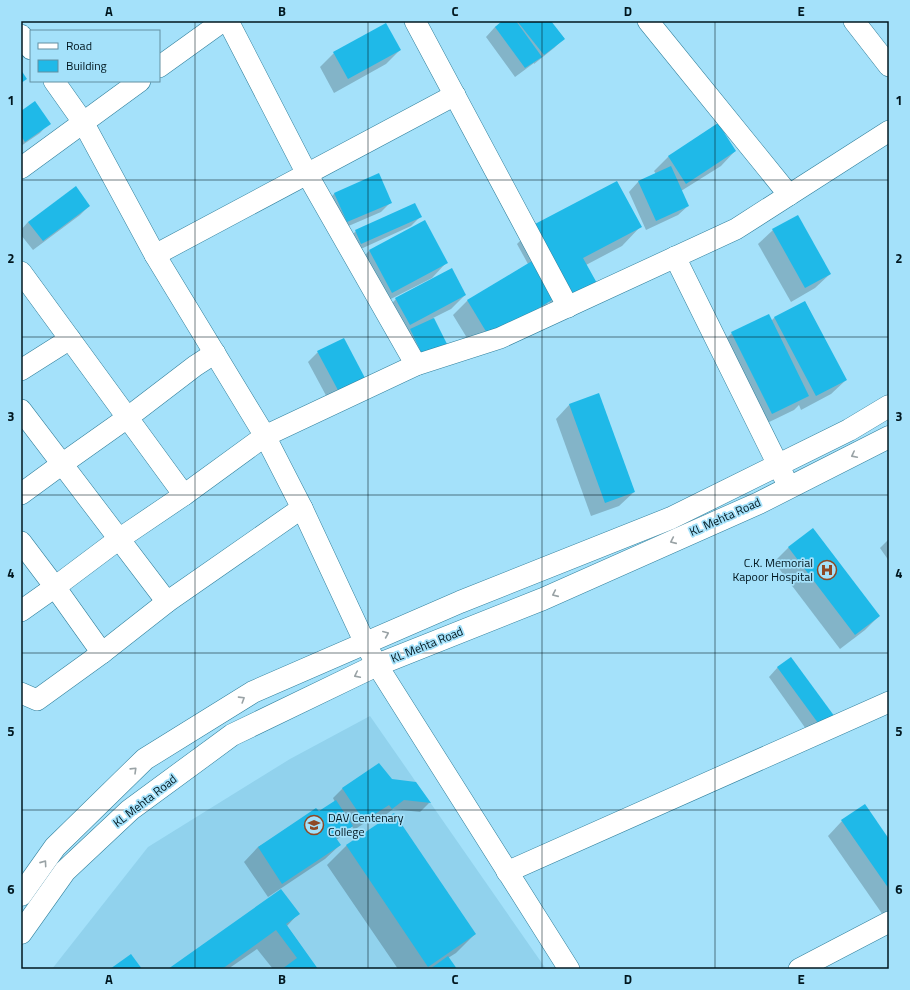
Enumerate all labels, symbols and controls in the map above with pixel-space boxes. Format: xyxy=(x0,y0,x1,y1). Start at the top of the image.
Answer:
text: A xyxy=(105,1,113,21)
text: B xyxy=(278,1,286,21)
text: C xyxy=(451,1,459,21)
text: D xyxy=(624,1,632,21)
text: E xyxy=(797,1,805,21)
legend xyxy=(30,30,160,82)
text: Road xyxy=(66,36,92,55)
text: Building xyxy=(66,56,107,75)
text: 1 xyxy=(7,90,15,110)
text: 1 xyxy=(895,90,903,110)
text: 2 xyxy=(7,248,15,268)
text: 2 xyxy=(895,248,903,268)
text: 3 xyxy=(7,406,15,426)
text: 3 xyxy=(895,406,903,426)
one-way arrow xyxy=(851,450,858,458)
street label: KL Mehta Road xyxy=(686,492,764,541)
one-way arrow xyxy=(670,536,677,544)
place label: C.K. Memorial Kapoor Hospital xyxy=(732,553,813,586)
hospital icon: C.K. Memorial Kapoor Hospital xyxy=(816,559,838,581)
text: 4 xyxy=(7,563,15,583)
text: 4 xyxy=(895,563,903,583)
one-way arrow xyxy=(551,589,558,597)
street label: KL Mehta Road xyxy=(388,621,466,668)
one-way arrow xyxy=(382,631,390,639)
one-way arrow xyxy=(353,670,361,678)
one-way arrow xyxy=(238,696,245,703)
text: 5 xyxy=(7,721,15,741)
text: 5 xyxy=(895,721,903,741)
one-way arrow xyxy=(129,767,137,775)
street label: KL Mehta Road xyxy=(109,770,181,832)
place label: DAV Centenary College xyxy=(328,808,404,841)
school or university icon: DAV Centenary College xyxy=(303,814,325,836)
one-way arrow xyxy=(39,860,47,867)
text: 6 xyxy=(7,879,15,899)
text: 6 xyxy=(895,879,903,899)
text: A xyxy=(105,969,113,989)
text: B xyxy=(278,969,286,989)
text: C xyxy=(451,969,459,989)
text: D xyxy=(624,969,632,989)
text: E xyxy=(797,969,805,989)

